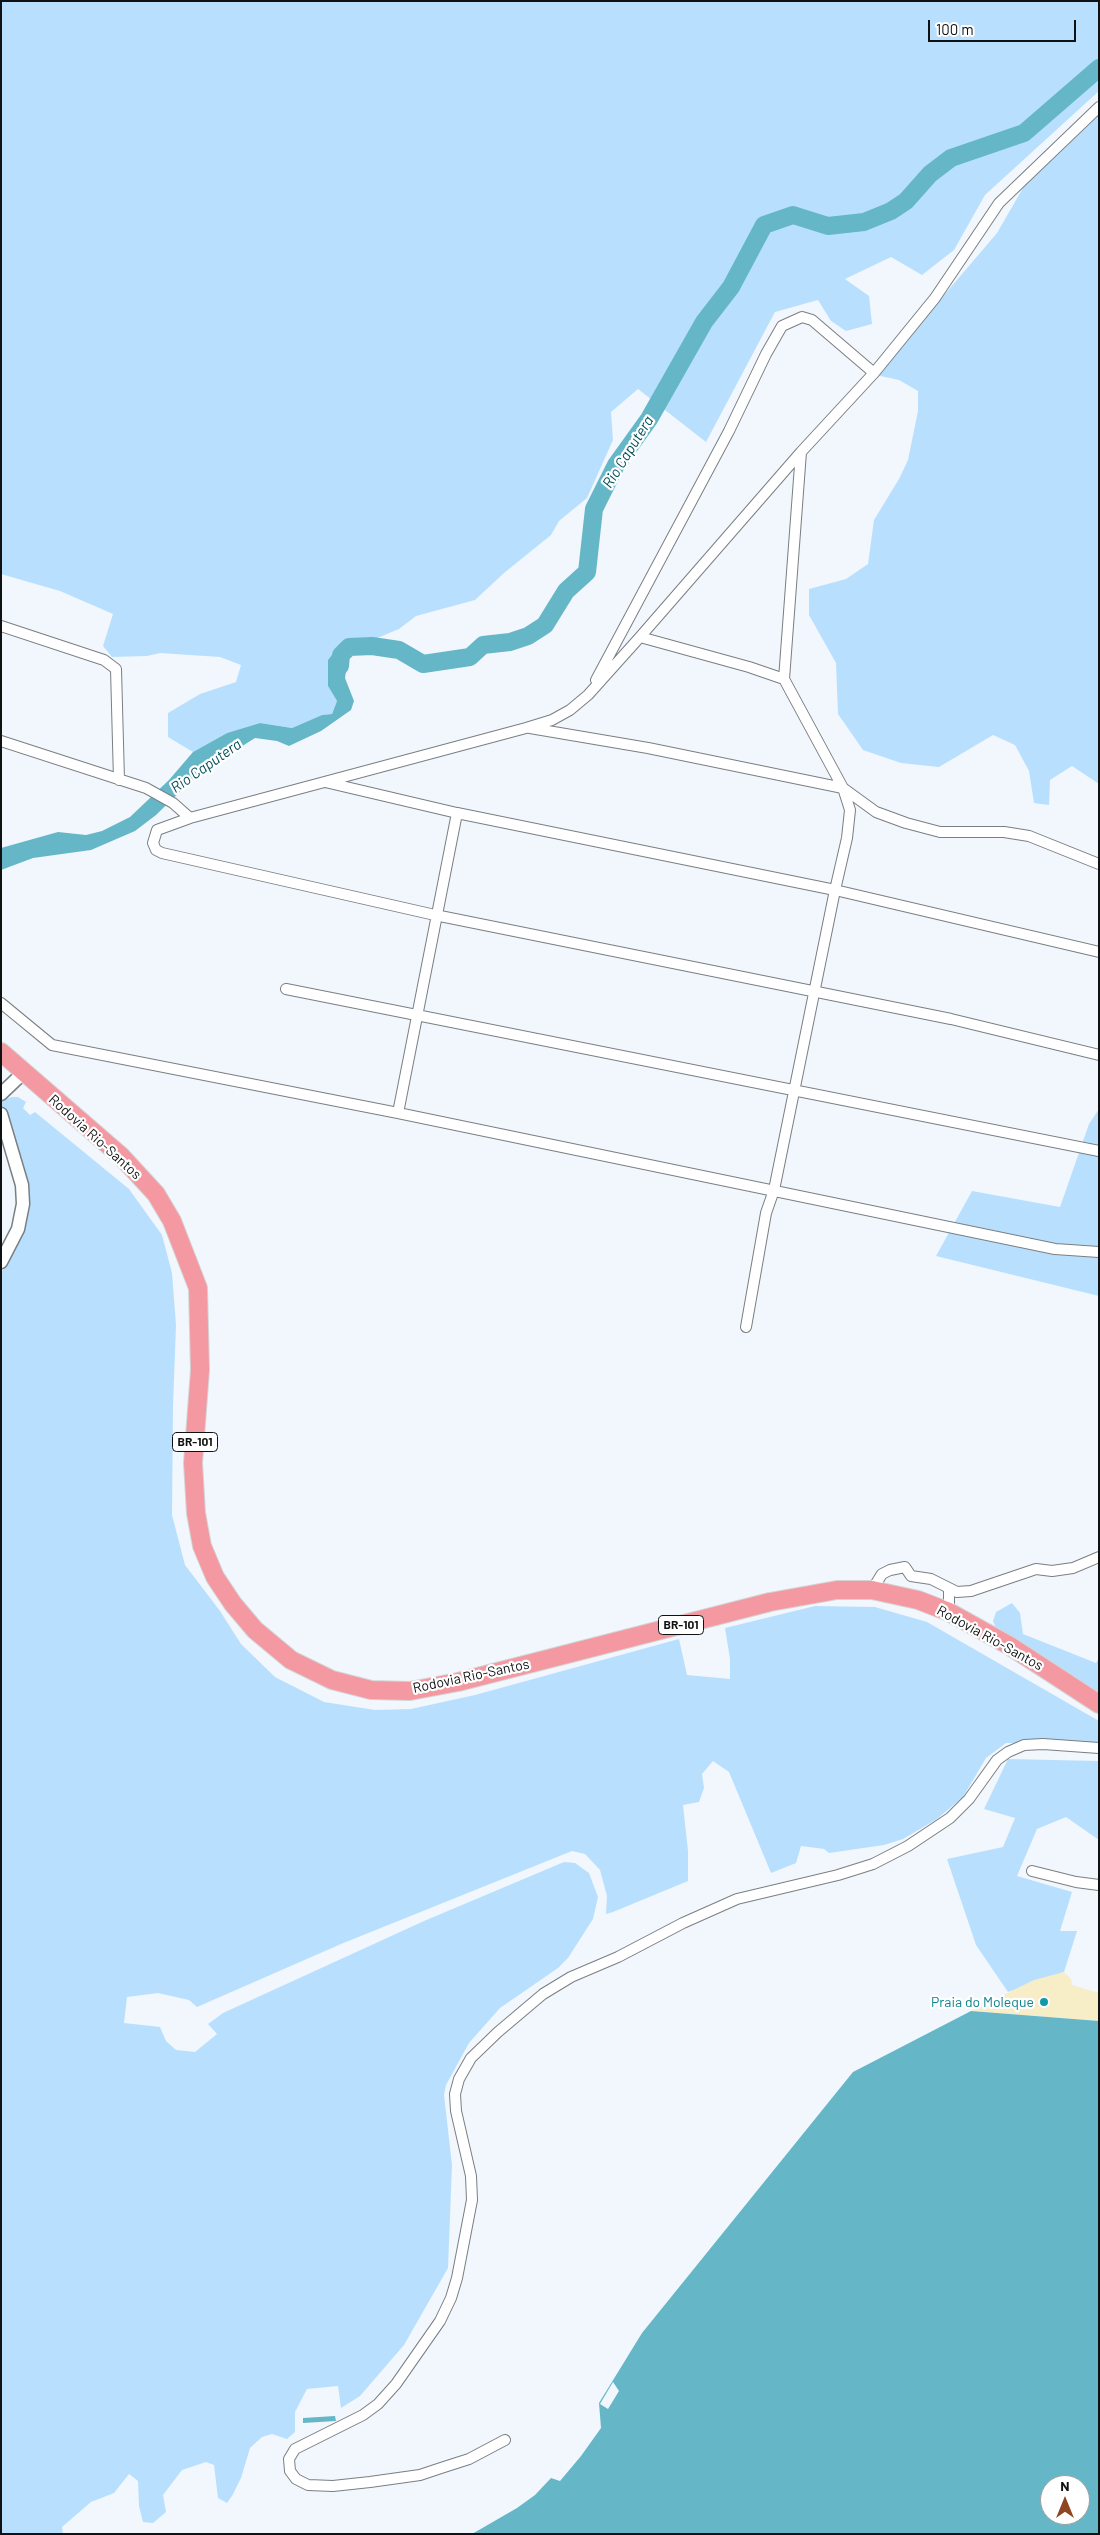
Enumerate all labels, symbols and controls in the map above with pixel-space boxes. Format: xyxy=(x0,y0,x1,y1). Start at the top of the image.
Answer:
scale bar xyxy=(930,10,1078,42)
text: 100 m xyxy=(936,20,974,38)
water label: Rio Caputera xyxy=(599,413,657,491)
water label: Rio Caputera xyxy=(167,735,245,797)
street label: Rodovia Rio-Santos xyxy=(45,1091,145,1183)
road number: BR-101 xyxy=(172,1432,218,1451)
street label: Rodovia Rio-Santos xyxy=(934,1602,1046,1674)
road number: BR-101 xyxy=(658,1616,704,1634)
street label: Rodovia Rio-Santos xyxy=(411,1655,531,1697)
place label: Praia do Moleque xyxy=(931,1994,1034,2010)
marker: Praia do Moleque xyxy=(1038,1996,1050,2008)
north arrow xyxy=(1040,2475,1090,2525)
text: N xyxy=(1060,2477,1070,2494)

